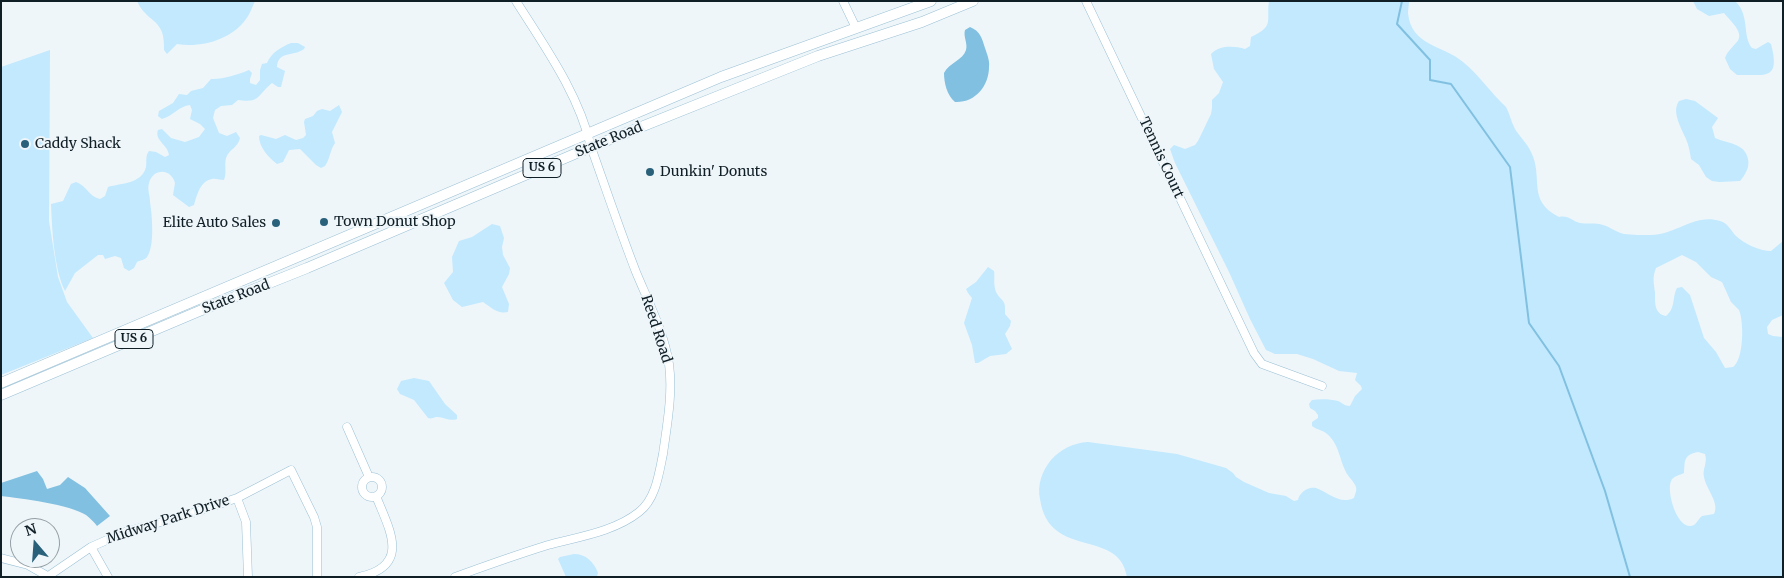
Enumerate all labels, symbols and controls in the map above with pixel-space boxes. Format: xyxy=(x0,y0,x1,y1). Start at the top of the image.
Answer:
street label: Tennis Court xyxy=(1135,115,1187,201)
street label: State Road xyxy=(573,119,645,161)
place label: Caddy Shack xyxy=(35,136,121,152)
marker: Caddy Shack xyxy=(19,138,31,150)
road number: US 6 xyxy=(523,158,561,178)
place label: Dunkin' Donuts xyxy=(660,164,767,180)
marker: Dunkin' Donuts xyxy=(644,166,656,178)
place label: Town Donut Shop xyxy=(334,214,456,230)
place label: Elite Auto Sales xyxy=(163,215,266,231)
marker: Town Donut Shop xyxy=(318,216,330,228)
marker: Elite Auto Sales xyxy=(270,217,282,229)
street label: State Road xyxy=(200,276,272,318)
street label: Reed Road xyxy=(637,293,675,365)
road number: US 6 xyxy=(115,329,153,348)
street label: Midway Park Drive xyxy=(105,492,231,548)
north arrow xyxy=(10,518,60,568)
text: N xyxy=(23,519,39,540)

